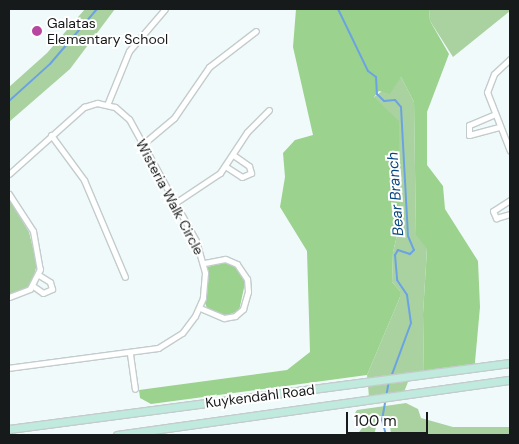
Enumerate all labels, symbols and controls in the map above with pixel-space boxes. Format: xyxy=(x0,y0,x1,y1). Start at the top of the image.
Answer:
place label: Galatas Elementary School xyxy=(47,15,168,48)
marker: Galatas Elementary School xyxy=(31,25,43,37)
street label: Wisteria Walk Circle xyxy=(132,136,208,258)
water label: Bear Branch xyxy=(384,151,408,237)
street label: Kuykendahl Road xyxy=(204,381,316,411)
scale bar xyxy=(349,402,432,434)
text: 100 m xyxy=(354,411,397,431)

